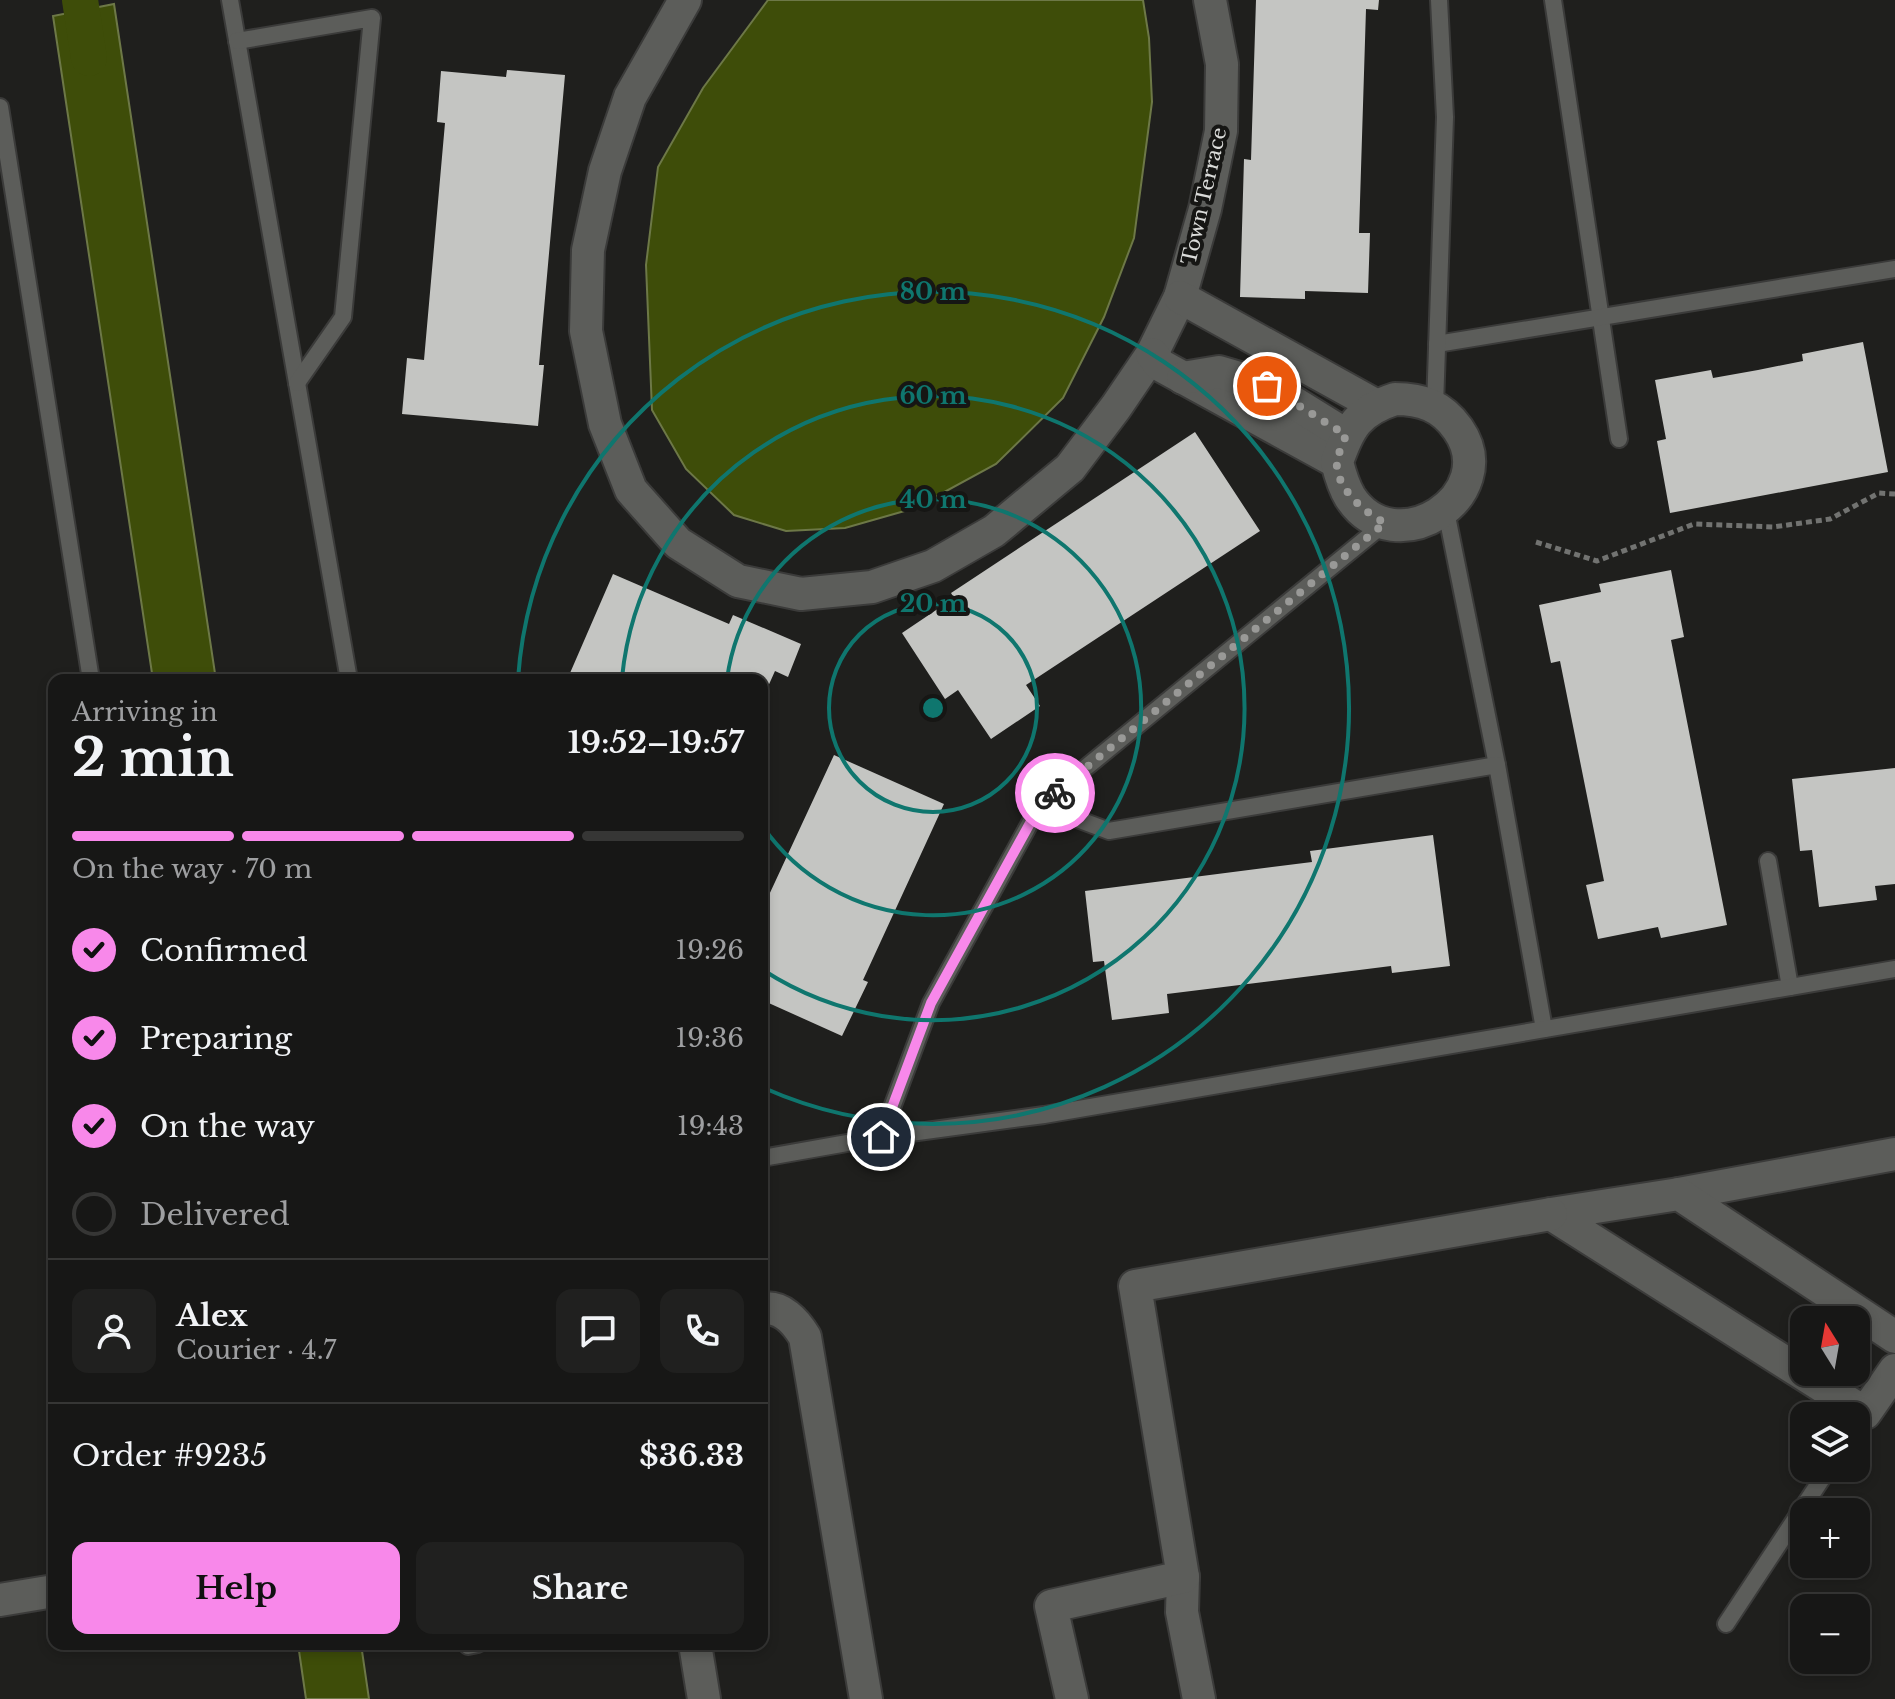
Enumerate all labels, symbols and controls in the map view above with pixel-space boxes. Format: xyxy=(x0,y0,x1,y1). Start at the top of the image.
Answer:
street label: Town Terrace xyxy=(1177,125,1231,267)
text: 80 m xyxy=(900,277,967,306)
pin xyxy=(1233,352,1301,420)
icon: bag xyxy=(1245,364,1289,408)
text: 60 m xyxy=(899,381,967,410)
text: 40 m xyxy=(900,485,967,514)
text: 20 m xyxy=(900,589,967,618)
centre of rings xyxy=(919,694,947,722)
text: Arriving in xyxy=(72,696,218,728)
text: 19:52–19:57 xyxy=(568,724,744,761)
text: 2 min xyxy=(72,726,234,790)
courier xyxy=(1015,753,1095,833)
icon: bike xyxy=(1033,771,1077,815)
text: On the way · 70 m xyxy=(72,853,312,885)
icon: check xyxy=(72,928,116,972)
text: Confirmed xyxy=(140,932,308,969)
text: 19:26 xyxy=(676,934,744,966)
icon: check xyxy=(72,1016,116,1060)
text: Preparing xyxy=(140,1020,292,1057)
text: 19:36 xyxy=(676,1022,744,1054)
pin xyxy=(847,1103,915,1171)
icon: check xyxy=(72,1104,116,1148)
text: On the way xyxy=(140,1108,315,1145)
text: 19:43 xyxy=(677,1110,744,1142)
icon: home xyxy=(859,1115,903,1159)
text: Delivered xyxy=(140,1196,290,1233)
button: person xyxy=(72,1289,156,1373)
button: chat xyxy=(556,1289,640,1373)
button: phone xyxy=(660,1289,744,1373)
text: Alex xyxy=(176,1297,248,1334)
north arrow xyxy=(1790,1306,1870,1386)
map controls xyxy=(1790,1306,1870,1674)
text: Courier · 4.7 xyxy=(176,1334,336,1366)
button: layers xyxy=(1790,1402,1870,1482)
text: Order #9235 xyxy=(72,1437,267,1474)
text: $36.33 xyxy=(639,1437,744,1474)
button: + xyxy=(1790,1498,1870,1578)
button: Help xyxy=(72,1542,400,1634)
button: Share xyxy=(416,1542,744,1634)
button: − xyxy=(1790,1594,1870,1674)

